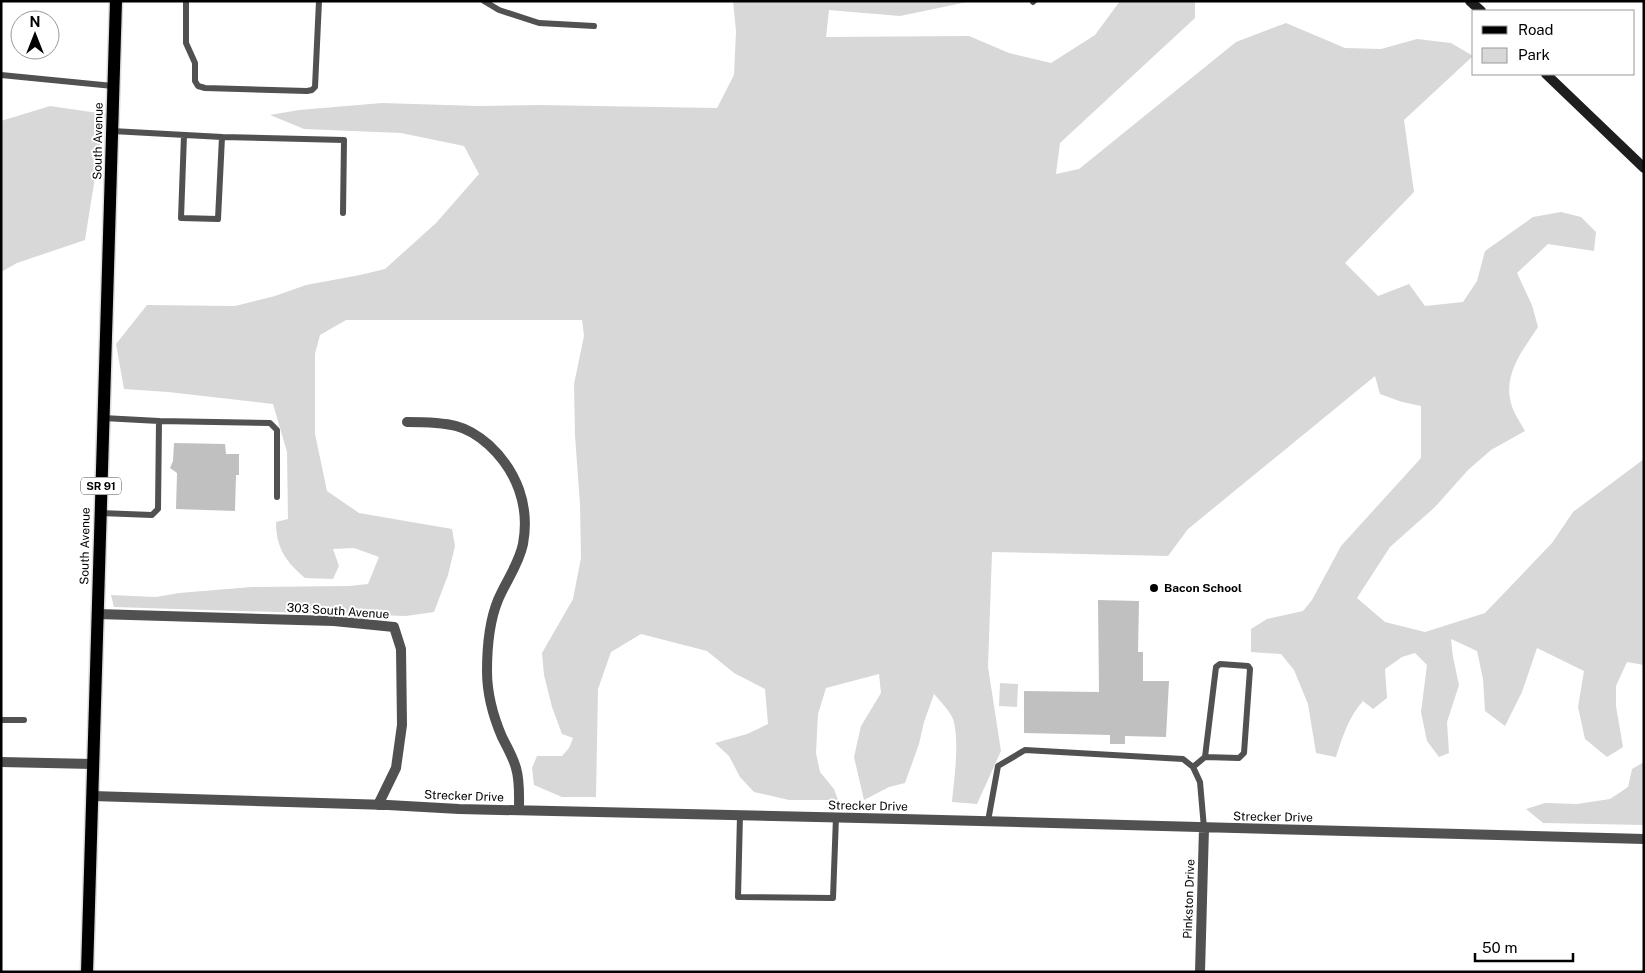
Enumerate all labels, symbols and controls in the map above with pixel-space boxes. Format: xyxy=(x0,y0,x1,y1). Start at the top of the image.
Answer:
north arrow xyxy=(10,10,60,60)
legend xyxy=(1472,10,1635,75)
text: N xyxy=(30,14,40,30)
text: Road xyxy=(1518,21,1554,38)
text: Park xyxy=(1518,46,1550,63)
street label: South Avenue xyxy=(90,102,106,180)
road number: SR 91 xyxy=(81,478,121,494)
street label: South Avenue xyxy=(77,507,93,585)
place label: Bacon School xyxy=(1164,581,1242,595)
marker: Bacon School xyxy=(1148,582,1160,594)
street label: 303 South Avenue xyxy=(286,600,390,622)
street label: Strecker Drive xyxy=(424,788,504,804)
street label: Strecker Drive xyxy=(828,798,908,814)
street label: Strecker Drive xyxy=(1233,809,1313,825)
street label: Pinkston Drive xyxy=(1181,859,1197,939)
scale bar xyxy=(1475,930,1572,962)
text: 50 m xyxy=(1482,939,1517,956)

